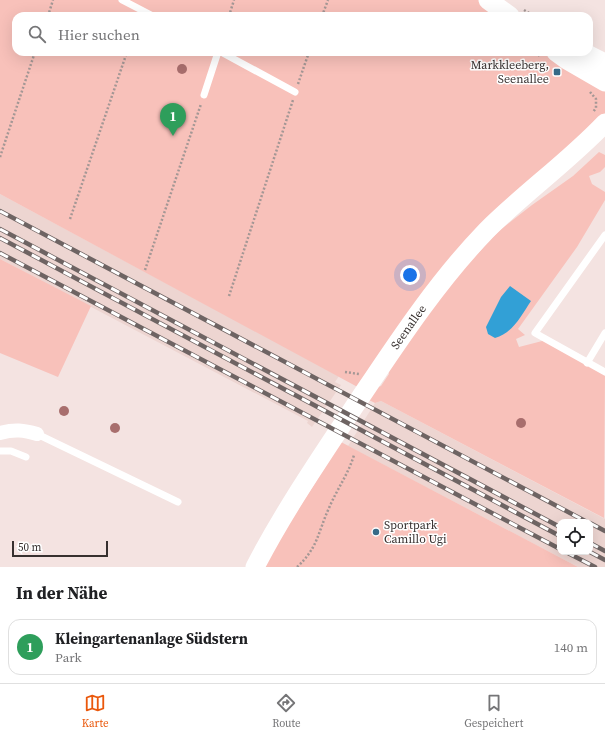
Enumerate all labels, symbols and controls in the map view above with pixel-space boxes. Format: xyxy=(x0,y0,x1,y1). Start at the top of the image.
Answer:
search box xyxy=(12,12,593,56)
icon: search xyxy=(26,23,48,45)
text: Hier suchen xyxy=(58,24,140,45)
place label: Markkleeberg, Seenallee xyxy=(471,57,549,87)
marker: Markkleeberg, Seenallee xyxy=(552,67,562,77)
pin: 1 xyxy=(160,103,186,136)
your location xyxy=(400,265,420,285)
street label: Seenallee xyxy=(387,301,430,353)
place label: Sportpark Camillo Ugi xyxy=(384,517,447,547)
map controls xyxy=(557,519,593,555)
button: locate xyxy=(557,519,593,555)
marker: Sportpark Camillo Ugi xyxy=(371,527,381,537)
scale bar xyxy=(12,539,108,558)
text: 50 m xyxy=(18,540,41,555)
text: In der Nähe xyxy=(16,581,107,605)
text: Kleingartenanlage Südstern xyxy=(55,628,248,649)
text: 1 xyxy=(26,639,34,656)
text: 140 m xyxy=(554,639,588,656)
text: Park xyxy=(55,649,82,666)
tab: Karte xyxy=(82,692,109,731)
tab: Route xyxy=(272,692,301,731)
tab: Gespeichert xyxy=(464,692,523,731)

